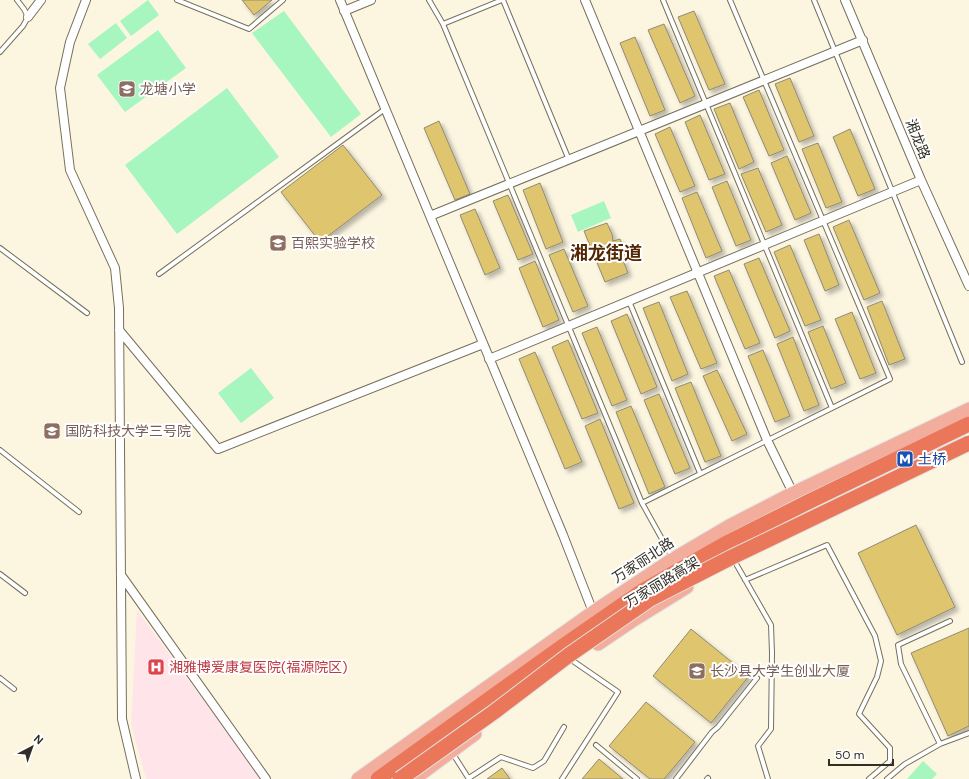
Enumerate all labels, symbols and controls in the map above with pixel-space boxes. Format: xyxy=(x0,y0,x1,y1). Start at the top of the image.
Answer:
school or university icon: 龙塘小学 xyxy=(117,79,137,99)
place label: 龙塘小学 xyxy=(140,80,196,98)
street label: 湘龙路 xyxy=(902,116,934,162)
school or university icon: 百熙实验学校 xyxy=(268,233,288,253)
place label: 百熙实验学校 xyxy=(291,234,375,252)
district label: 湘龙街道 xyxy=(570,241,642,265)
school or university icon: 国防科技大学三号院 xyxy=(42,421,62,441)
place label: 国防科技大学三号院 xyxy=(65,422,191,440)
metro station icon: 土桥 xyxy=(895,449,915,469)
place label: 土桥 xyxy=(918,450,946,468)
street label: 万家丽北路 xyxy=(609,533,677,587)
street label: 万家丽路高架 xyxy=(621,553,703,611)
hospital icon: 湘雅博爱康复医院(福源院区) xyxy=(146,657,166,677)
place label: 湘雅博爱康复医院(福源院区) xyxy=(169,658,347,676)
school or university icon: 长沙县大学生创业大厦 xyxy=(687,661,707,681)
place label: 长沙县大学生创业大厦 xyxy=(710,662,850,680)
north arrow xyxy=(12,727,52,767)
text: N xyxy=(31,732,46,747)
scale bar xyxy=(829,741,893,767)
text: 50 m xyxy=(835,747,864,763)

